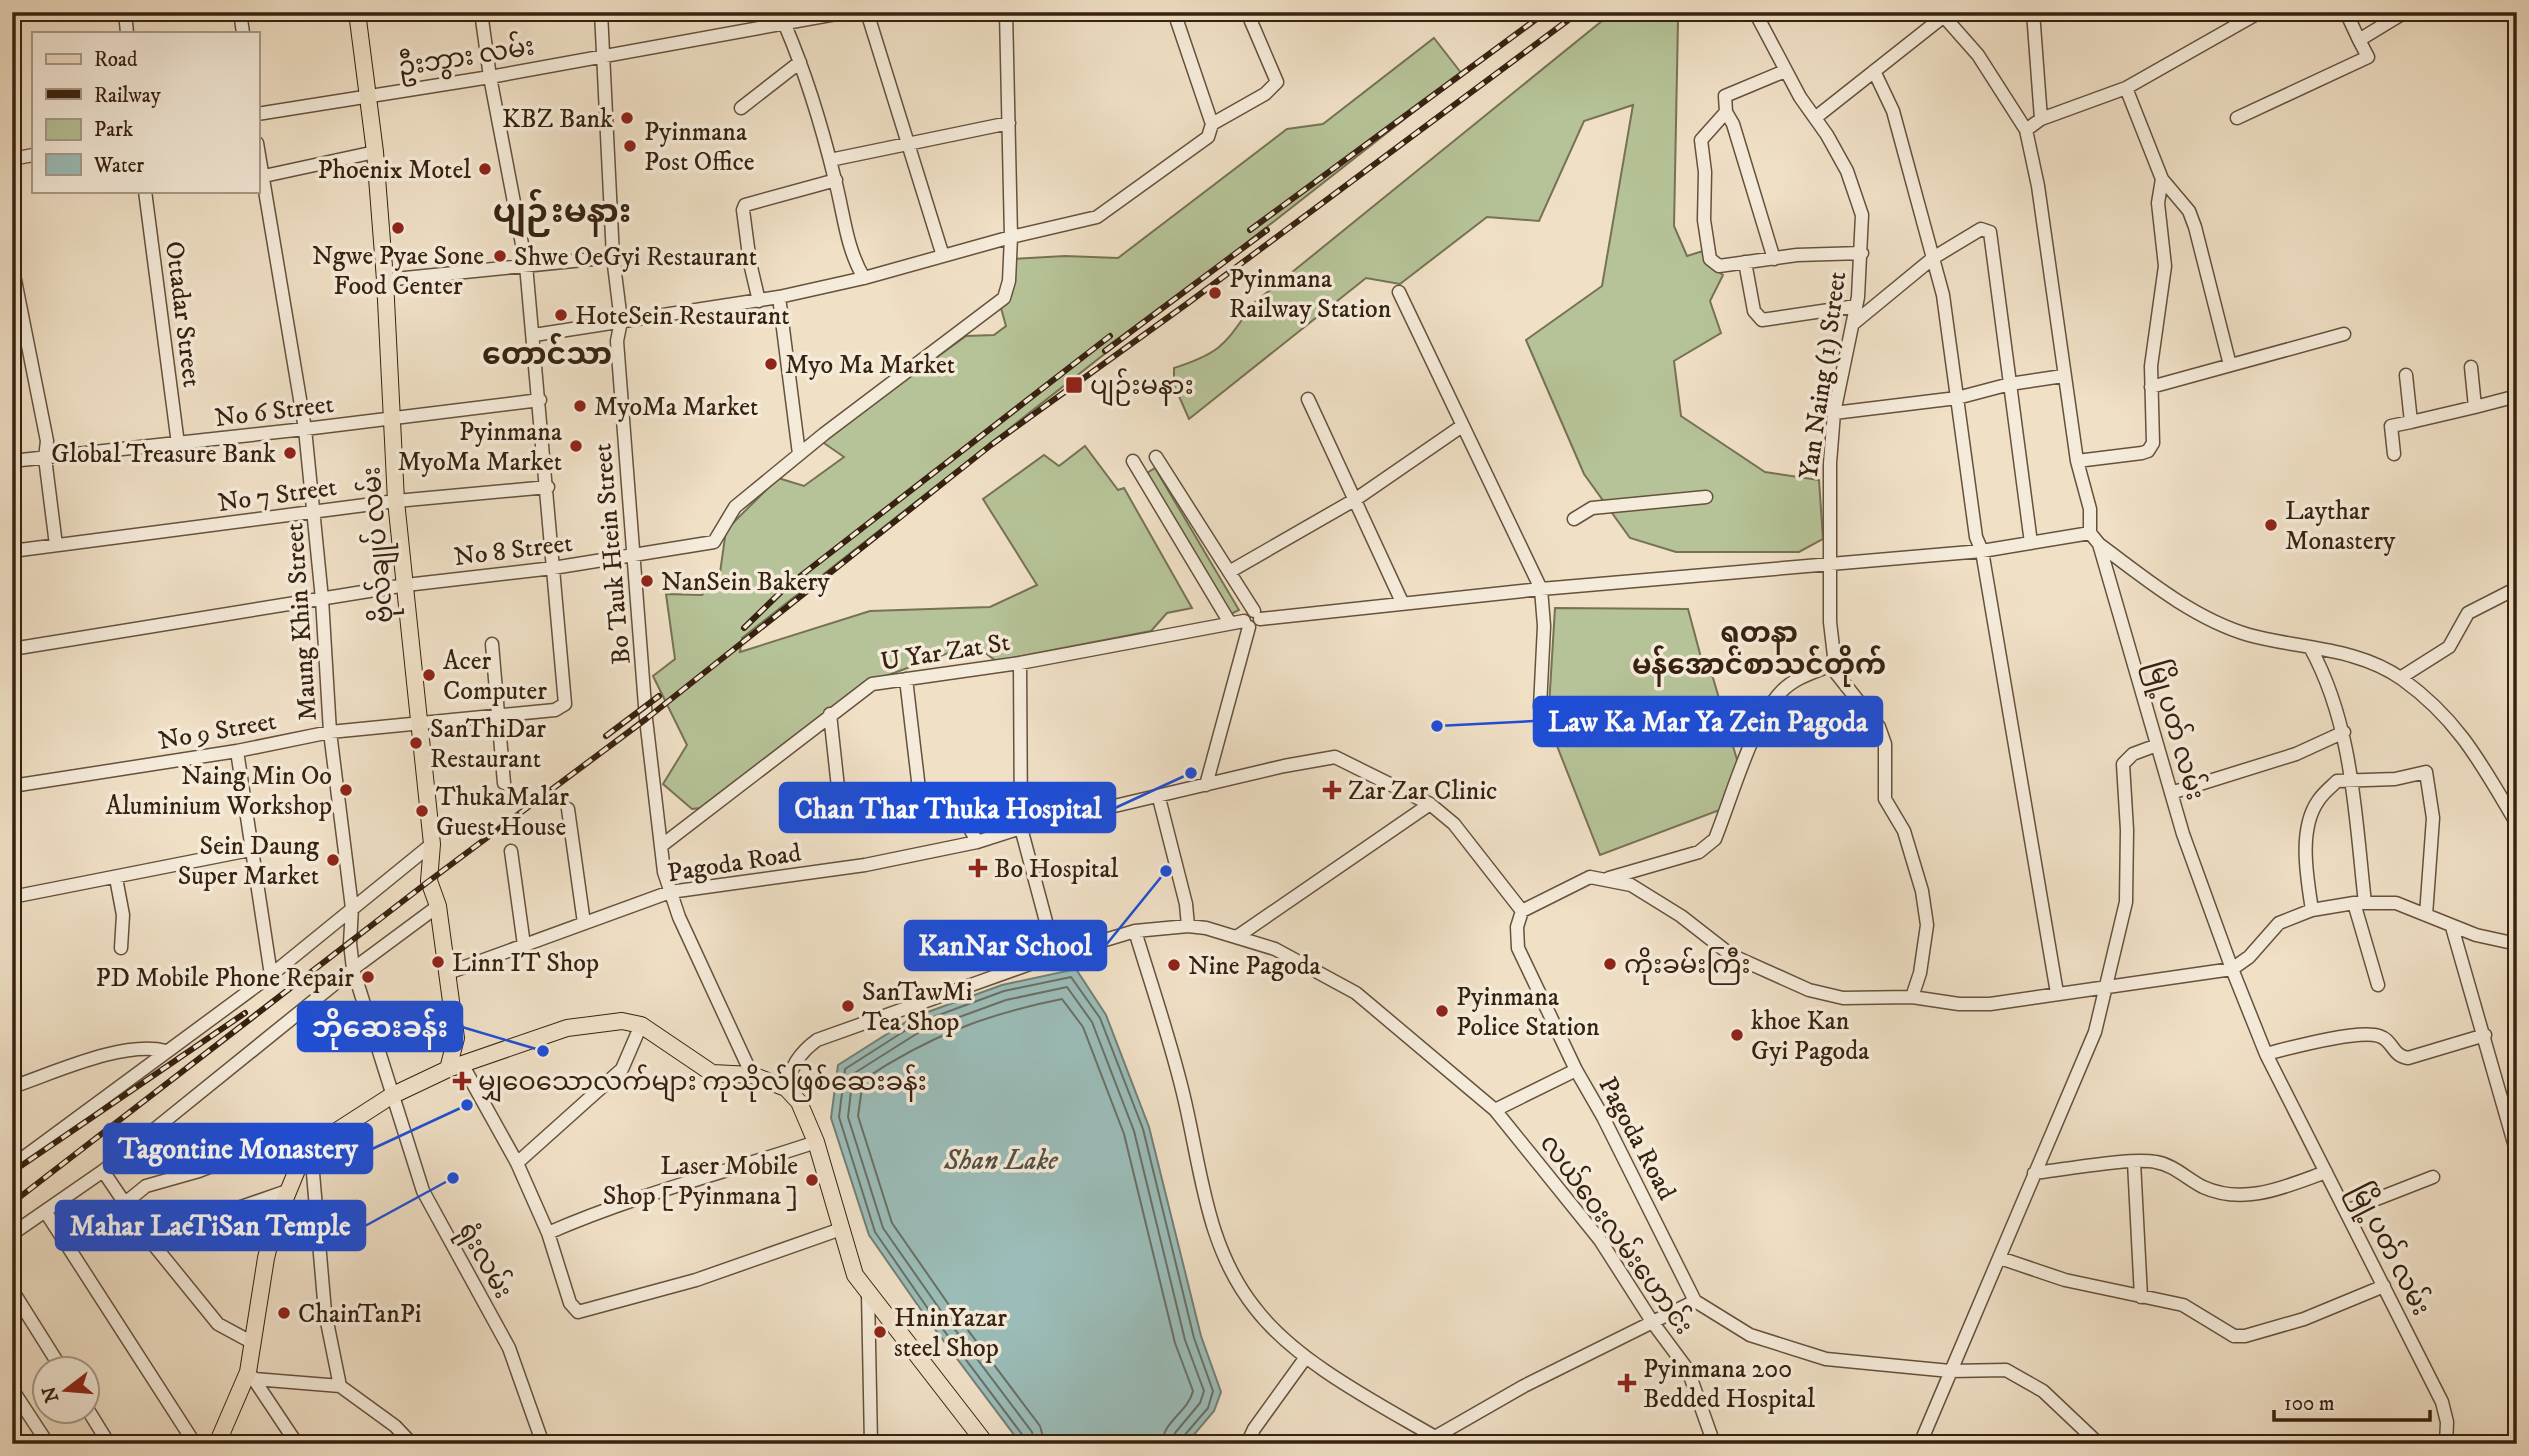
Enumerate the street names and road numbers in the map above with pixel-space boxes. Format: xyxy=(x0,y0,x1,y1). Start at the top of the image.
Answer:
street label: ဦးဘွား လမ်း xyxy=(395,28,537,88)
street label: Ottadar Street xyxy=(157,239,208,389)
street label: Yan Naing (1) Street xyxy=(1793,269,1854,481)
street label: No 6 Street xyxy=(213,388,336,435)
street label: Bo Tauk Htein Street xyxy=(586,442,639,666)
street label: ဗိုလ်ချုပ် လမ်း xyxy=(353,465,405,625)
street label: No 7 Street xyxy=(216,471,339,520)
street label: Maung Khin Street xyxy=(278,522,325,722)
street label: No 8 Street xyxy=(452,527,574,574)
street label: U Yar Zat St xyxy=(878,626,1012,679)
street label: မြို့ပတ် လမ်း xyxy=(2137,656,2213,805)
street label: No 9 Street xyxy=(156,705,279,758)
street label: Pagoda Road xyxy=(665,837,803,890)
street label: Pagoda Road xyxy=(1590,1071,1683,1206)
street label: လယ်ဝေးလမ်းဟောင်း xyxy=(1532,1127,1701,1342)
street label: မြို့ပတ် လမ်း xyxy=(2340,1177,2439,1323)
street label: ရုံးလမ်း xyxy=(448,1216,521,1306)

